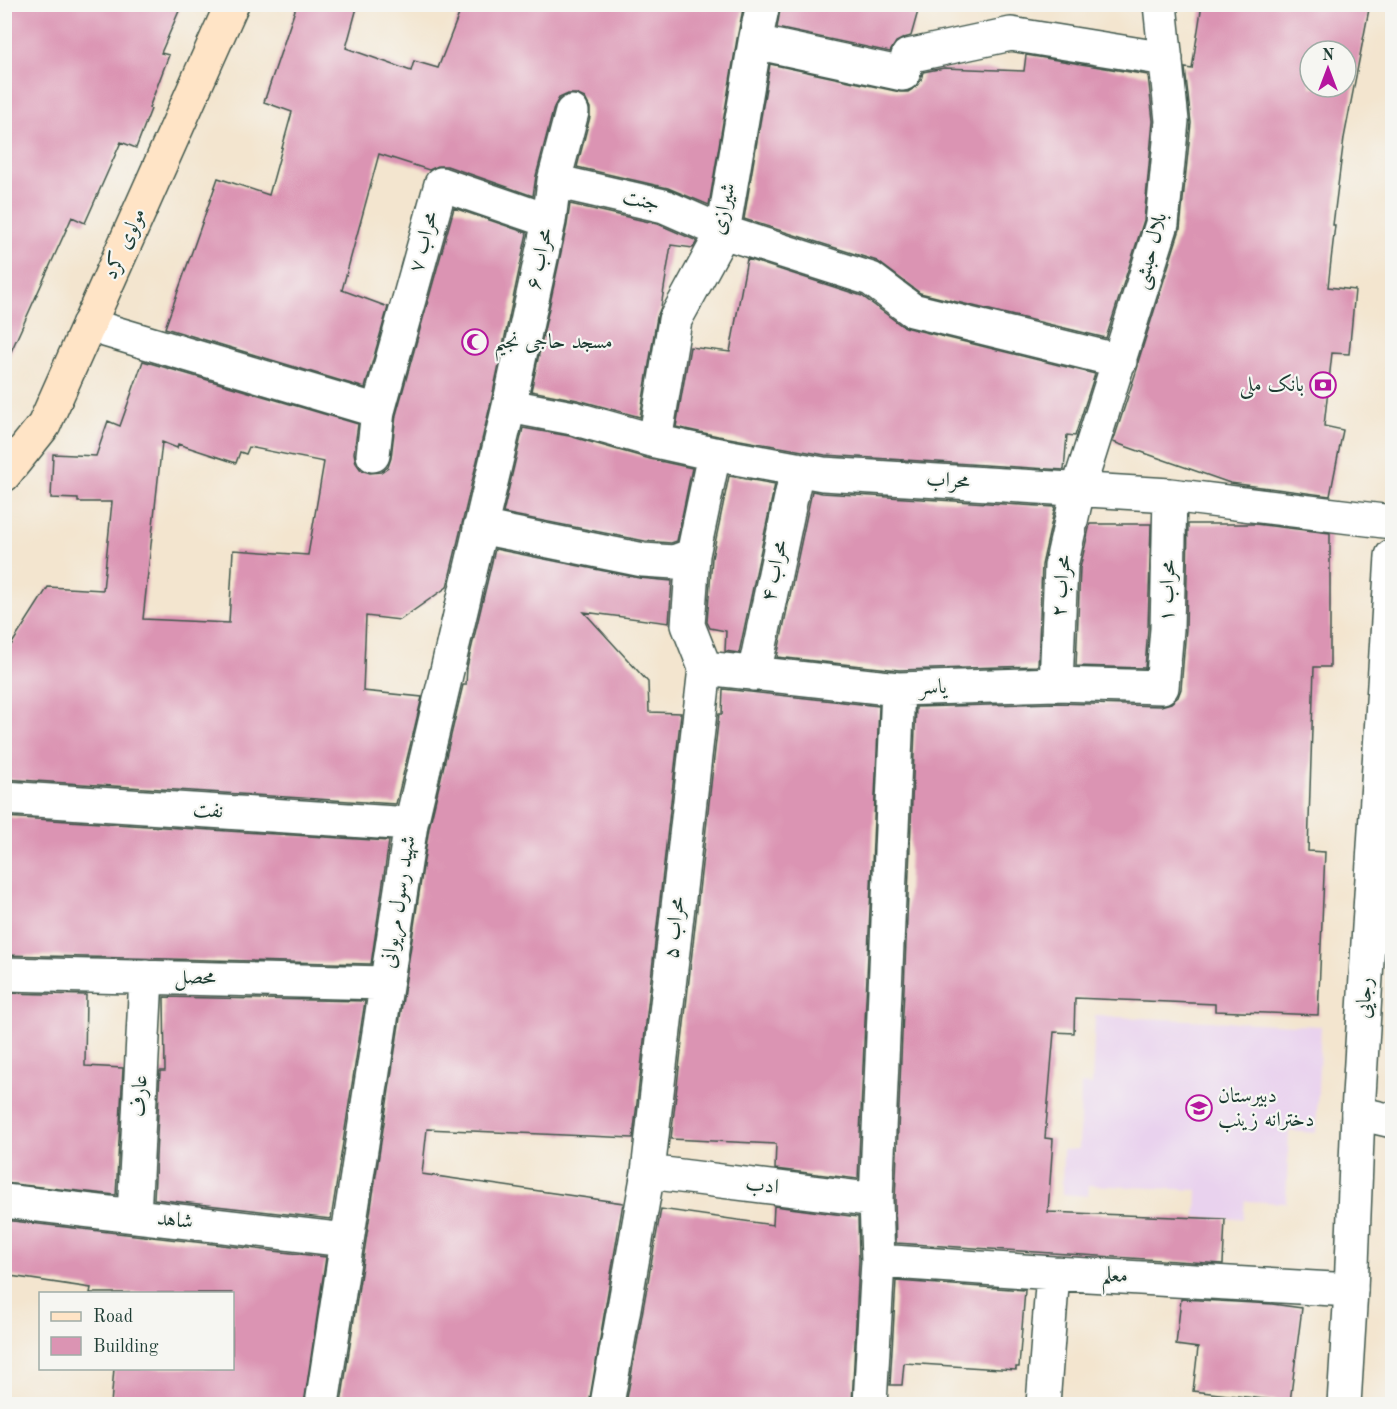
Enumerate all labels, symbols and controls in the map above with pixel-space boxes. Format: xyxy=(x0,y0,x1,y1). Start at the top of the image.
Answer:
north arrow xyxy=(1298,39,1358,99)
text: N xyxy=(1322,48,1335,64)
street label: شیرازی xyxy=(708,181,740,237)
street label: جنت xyxy=(620,186,662,216)
street label: مولوی کرد xyxy=(98,204,151,283)
street label: محراب ۷ xyxy=(406,209,443,275)
street label: بلال حبشی xyxy=(1131,211,1174,292)
street label: محراب ۶ xyxy=(523,226,558,292)
mosque icon: مسجد حاجی نجیم xyxy=(460,327,490,357)
place label: مسجد حاجی نجیم xyxy=(494,331,613,362)
bank icon: بانک ملی xyxy=(1308,370,1338,400)
place label: بانک ملی xyxy=(1239,373,1304,400)
street label: محراب xyxy=(925,469,971,494)
street label: محراب ۴ xyxy=(758,538,793,604)
street label: محراب ۲ xyxy=(1049,554,1076,618)
street label: محراب ۱ xyxy=(1156,559,1181,622)
street label: یاسر xyxy=(917,677,948,701)
street label: نفت xyxy=(192,799,224,823)
street label: شهید رسول مریوانی xyxy=(378,834,423,970)
street label: محراب ۵ xyxy=(661,896,690,960)
street label: محصل xyxy=(174,967,216,992)
street label: رجایی xyxy=(1353,977,1379,1019)
street label: عارف xyxy=(128,1074,152,1118)
place label: دبیرستان دخترانه زینب xyxy=(1218,1086,1314,1133)
school or university icon: دبیرستان دخترانه زینب xyxy=(1184,1093,1214,1123)
street label: ادب xyxy=(744,1174,780,1199)
street label: شاهد xyxy=(156,1209,194,1233)
street label: معلم xyxy=(1101,1264,1129,1296)
legend xyxy=(39,1292,234,1370)
text: Road xyxy=(93,1308,133,1326)
text: Building xyxy=(93,1338,159,1356)

